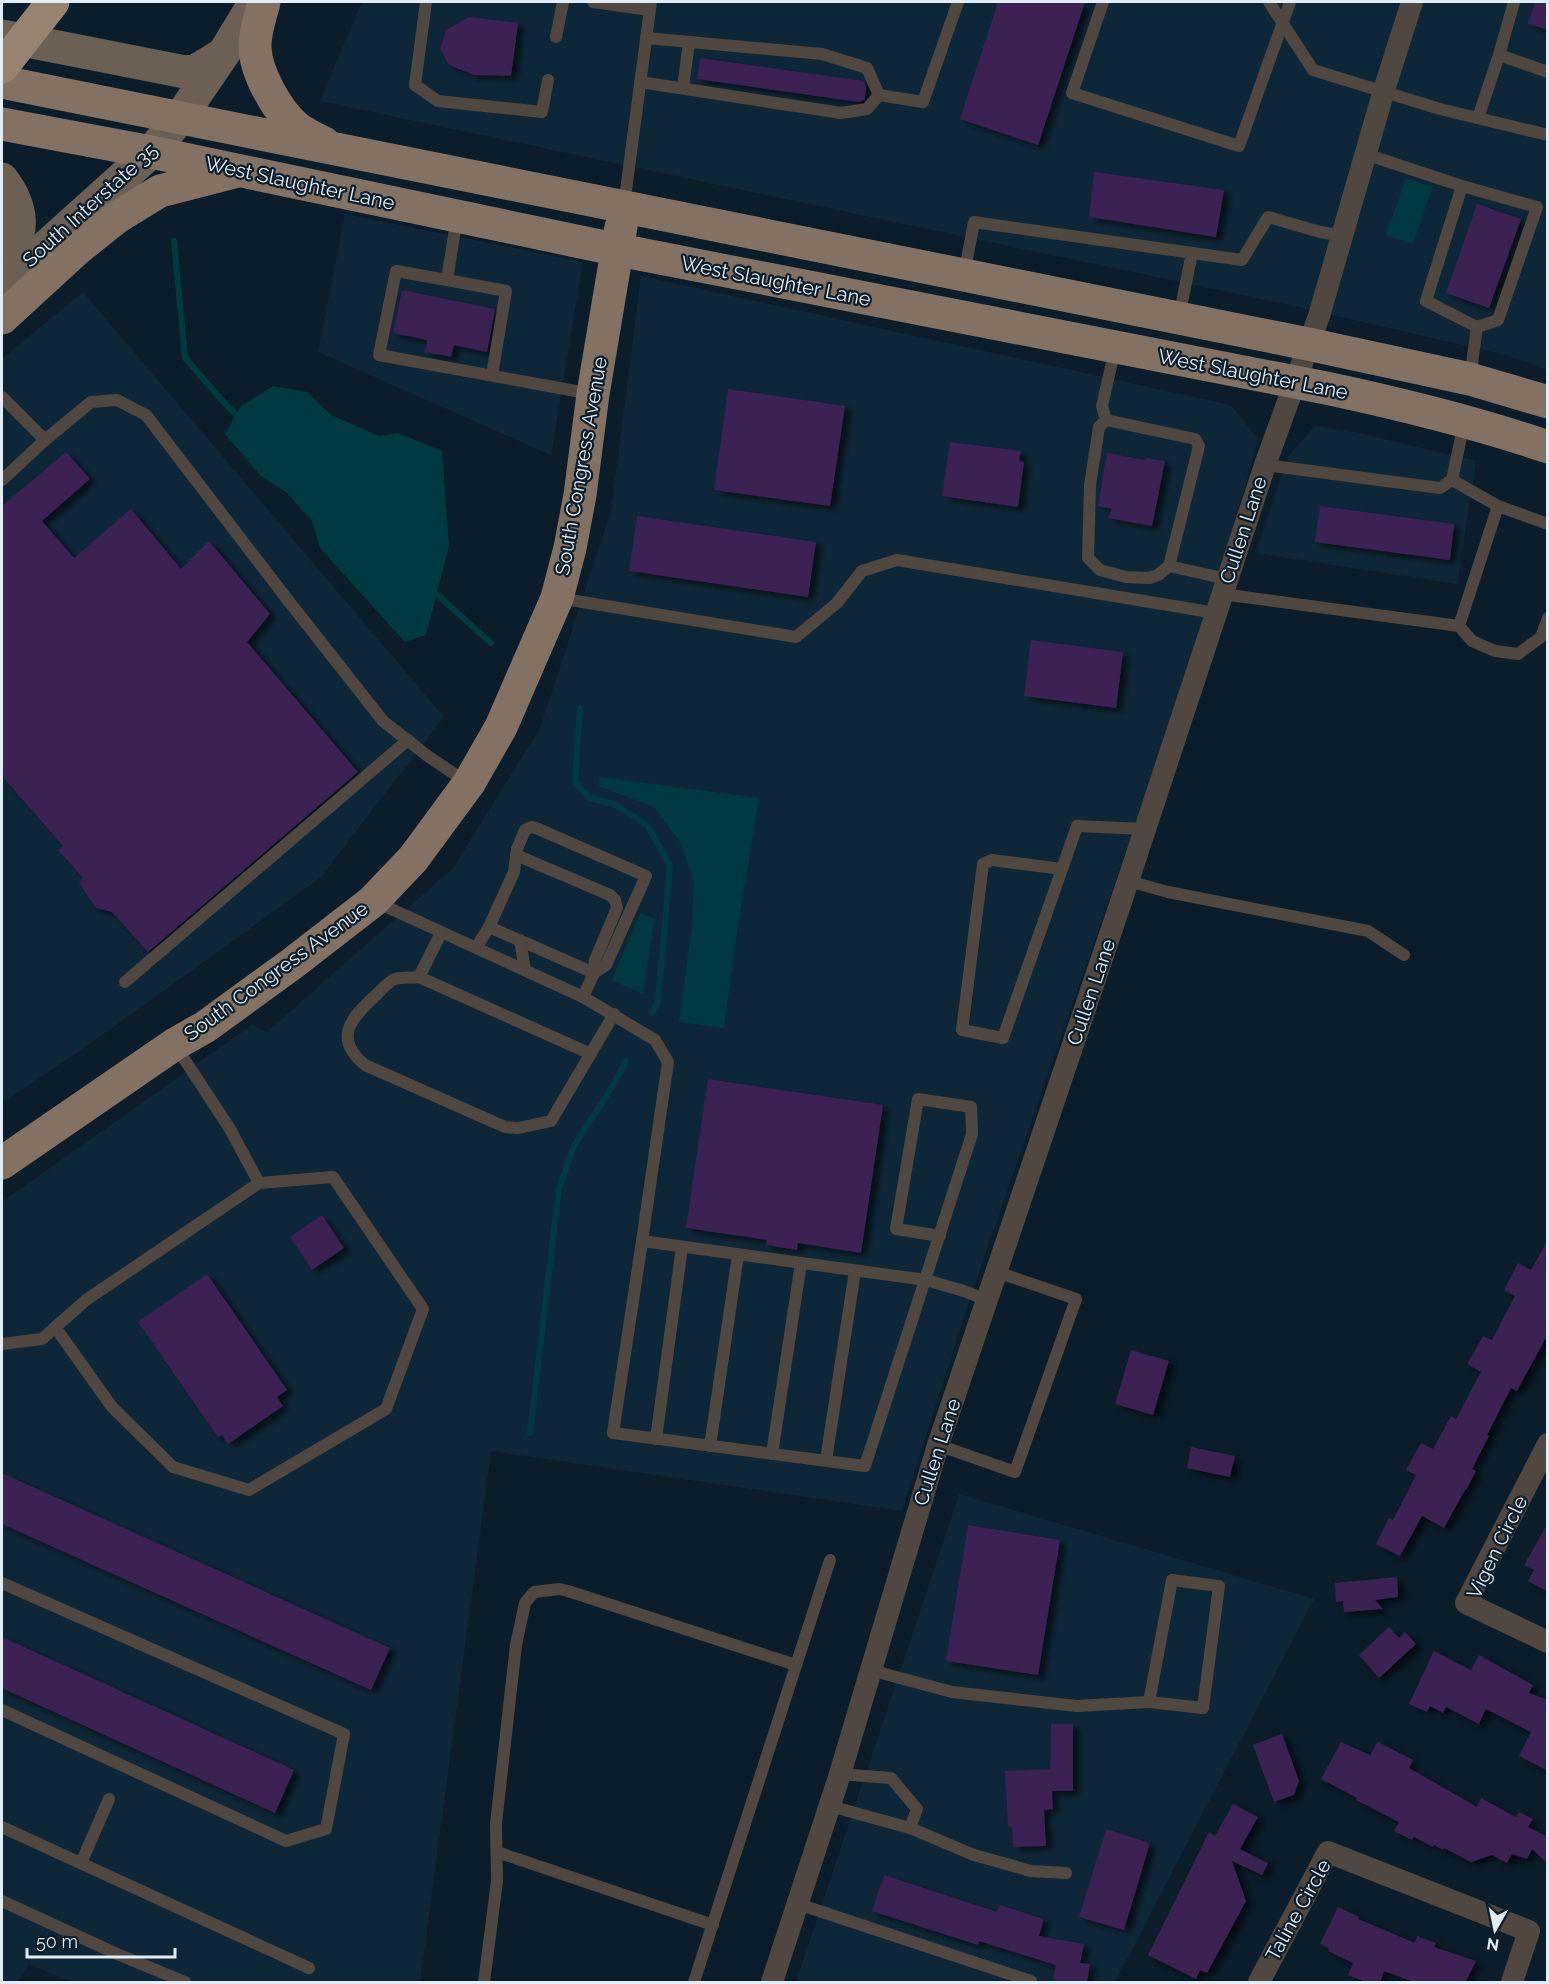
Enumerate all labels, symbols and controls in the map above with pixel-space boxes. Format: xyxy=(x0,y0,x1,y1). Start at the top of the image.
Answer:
street label: South Interstate 35 xyxy=(18,138,162,272)
street label: West Slaughter Lane xyxy=(203,151,397,215)
street label: West Slaughter Lane xyxy=(679,251,873,311)
street label: West Slaughter Lane xyxy=(1156,344,1350,404)
street label: South Congress Avenue xyxy=(550,355,612,577)
street label: Cullen Lane xyxy=(1214,473,1272,586)
street label: South Congress Avenue xyxy=(179,896,373,1046)
street label: Cullen Lane xyxy=(1062,935,1120,1048)
street label: Cullen Lane xyxy=(908,1395,966,1508)
street label: Vigen Circle xyxy=(1462,1491,1532,1602)
street label: Taline Circle xyxy=(1260,1855,1336,1965)
north arrow xyxy=(1465,1900,1525,1960)
scale bar xyxy=(27,1921,176,1959)
text: 50 m xyxy=(36,1931,78,1952)
text: N xyxy=(1485,1934,1500,1955)

